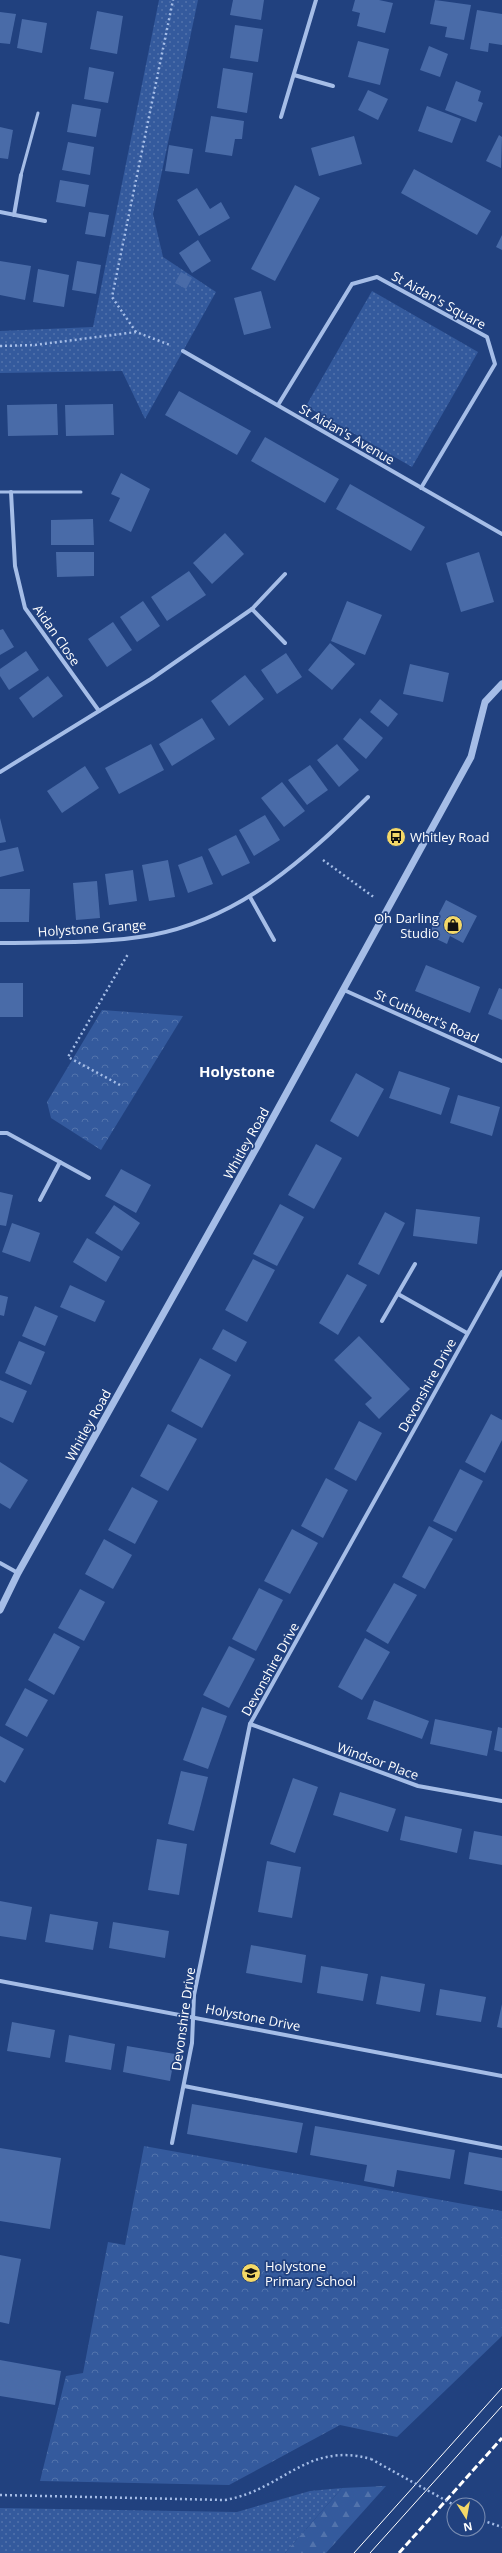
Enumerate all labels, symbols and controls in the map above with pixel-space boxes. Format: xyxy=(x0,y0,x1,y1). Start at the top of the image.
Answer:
street label: St Aidan's Square xyxy=(389,267,489,333)
street label: St Aidan's Avenue xyxy=(296,399,398,469)
street label: Aidan Close xyxy=(29,601,85,669)
bus stop icon: Whitley Road xyxy=(385,826,407,848)
place label: Whitley Road xyxy=(410,828,489,846)
place label: Oh Darling Studio xyxy=(374,909,439,942)
shop icon: Oh Darling Studio xyxy=(442,914,464,936)
street label: Holystone Grange xyxy=(37,915,147,941)
street label: St Cuthbert's Road xyxy=(372,985,482,1047)
district label: Holystone xyxy=(199,1061,275,1081)
street label: Whitley Road xyxy=(219,1104,273,1182)
street label: Devonshire Drive xyxy=(394,1335,460,1435)
street label: Whitley Road xyxy=(61,1386,115,1464)
street label: Devonshire Drive xyxy=(237,1619,303,1719)
street label: Windsor Place xyxy=(335,1738,421,1784)
street label: Devonshire Drive xyxy=(167,1966,199,2072)
street label: Holystone Drive xyxy=(204,1999,302,2035)
place label: Holystone Primary School xyxy=(265,2257,356,2290)
school or university icon: Holystone Primary School xyxy=(240,2262,262,2284)
north arrow xyxy=(446,2497,486,2537)
text: N xyxy=(462,2519,474,2536)

